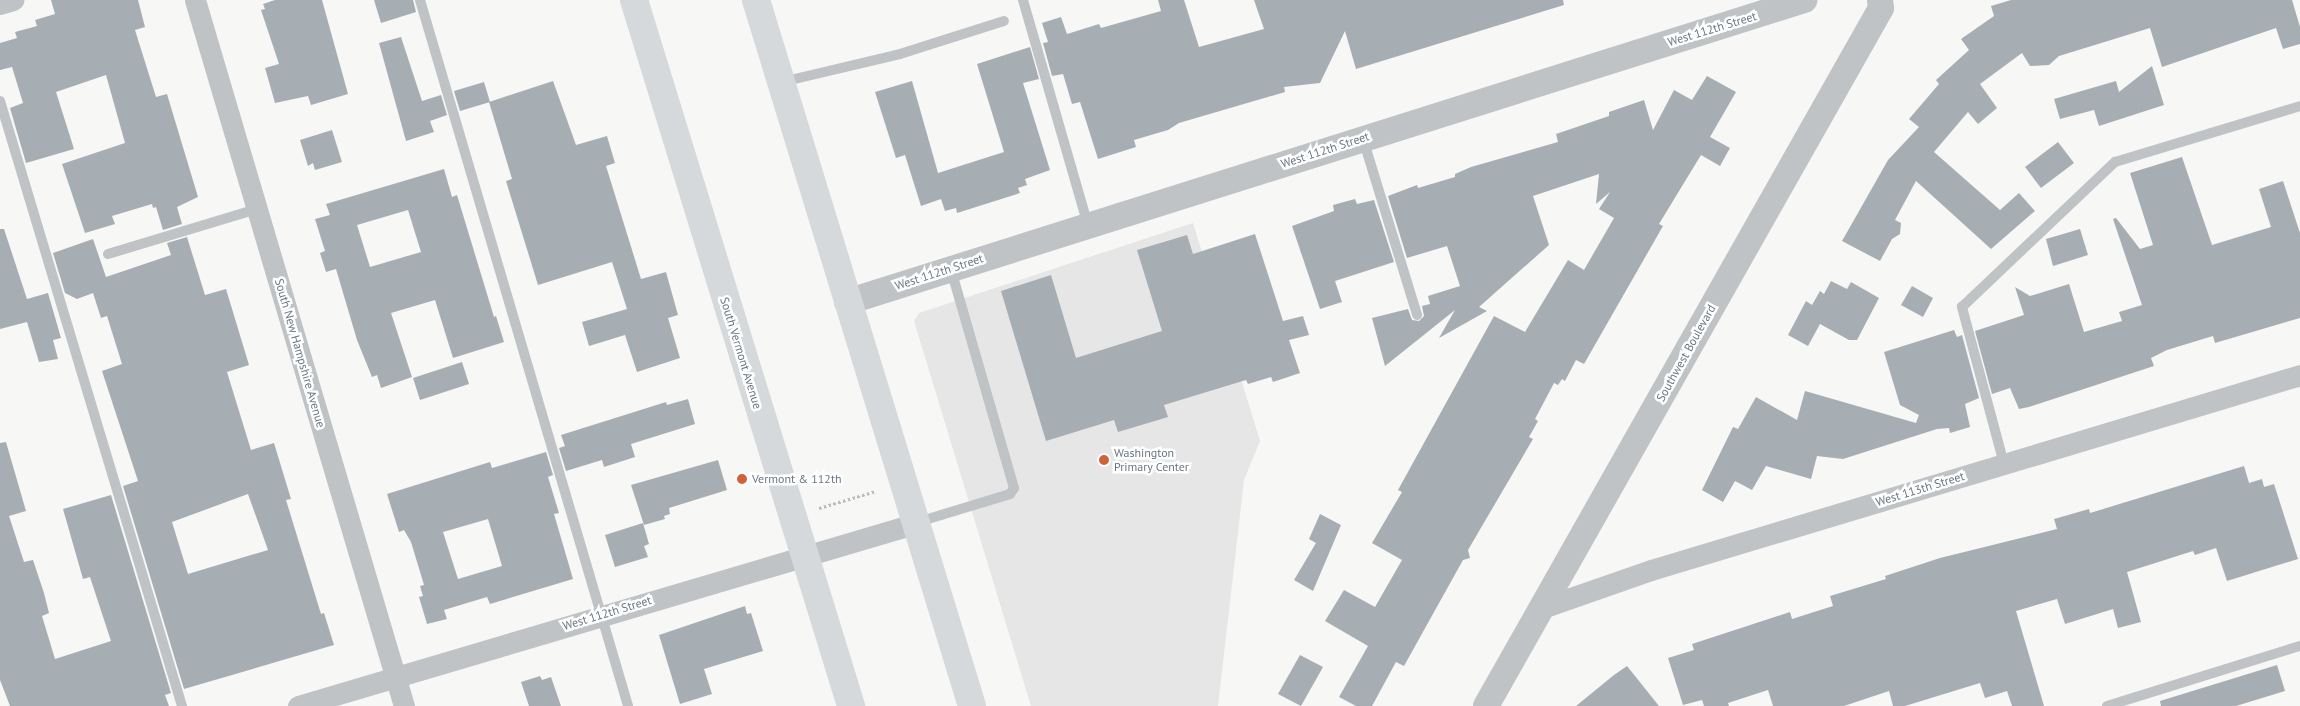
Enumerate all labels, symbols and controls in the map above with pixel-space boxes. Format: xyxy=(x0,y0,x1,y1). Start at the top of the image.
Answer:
street label: West 112th Street xyxy=(1666,9,1758,49)
street label: West 112th Street xyxy=(1279,129,1371,171)
street label: West 112th Street xyxy=(893,251,985,293)
street label: South New Hampshire Avenue xyxy=(272,276,328,430)
street label: South Vermont Avenue xyxy=(717,295,765,411)
street label: Southwest Boulevard xyxy=(1653,302,1719,404)
place label: Washington Primary Center xyxy=(1114,446,1189,474)
marker: Washington Primary Center xyxy=(1098,454,1110,466)
street label: West 113th Street xyxy=(1874,469,1966,509)
place label: Vermont & 112th xyxy=(752,472,842,486)
marker: Vermont & 112th xyxy=(736,473,748,485)
street label: West 112th Street xyxy=(561,593,653,633)

